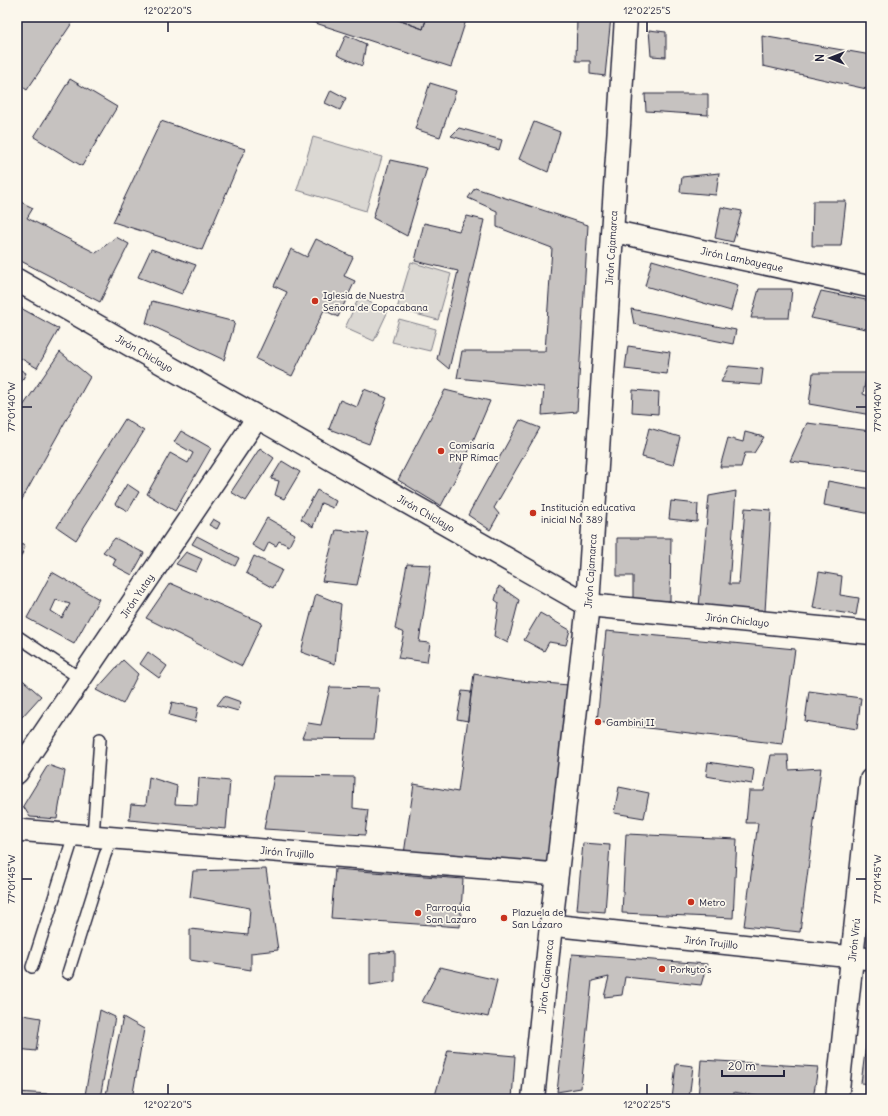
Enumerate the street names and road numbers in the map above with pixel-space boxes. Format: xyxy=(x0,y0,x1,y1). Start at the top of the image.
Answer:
street label: Jirón Cajamarca xyxy=(602,210,620,285)
street label: Jirón Lambayeque xyxy=(700,244,784,274)
street label: Jirón Chiclayo xyxy=(113,332,176,375)
street label: Jirón Chiclayo xyxy=(395,492,458,535)
street label: Jirón Cajamarca xyxy=(581,533,599,609)
street label: Jirón Yutay xyxy=(117,571,156,620)
street label: Jirón Chiclayo xyxy=(705,610,770,629)
street label: Jirón Trujillo xyxy=(259,843,315,861)
street label: Jirón Virú xyxy=(845,917,863,962)
street label: Jirón Trujillo xyxy=(683,933,739,951)
street label: Jirón Cajamarca xyxy=(535,939,556,1014)

